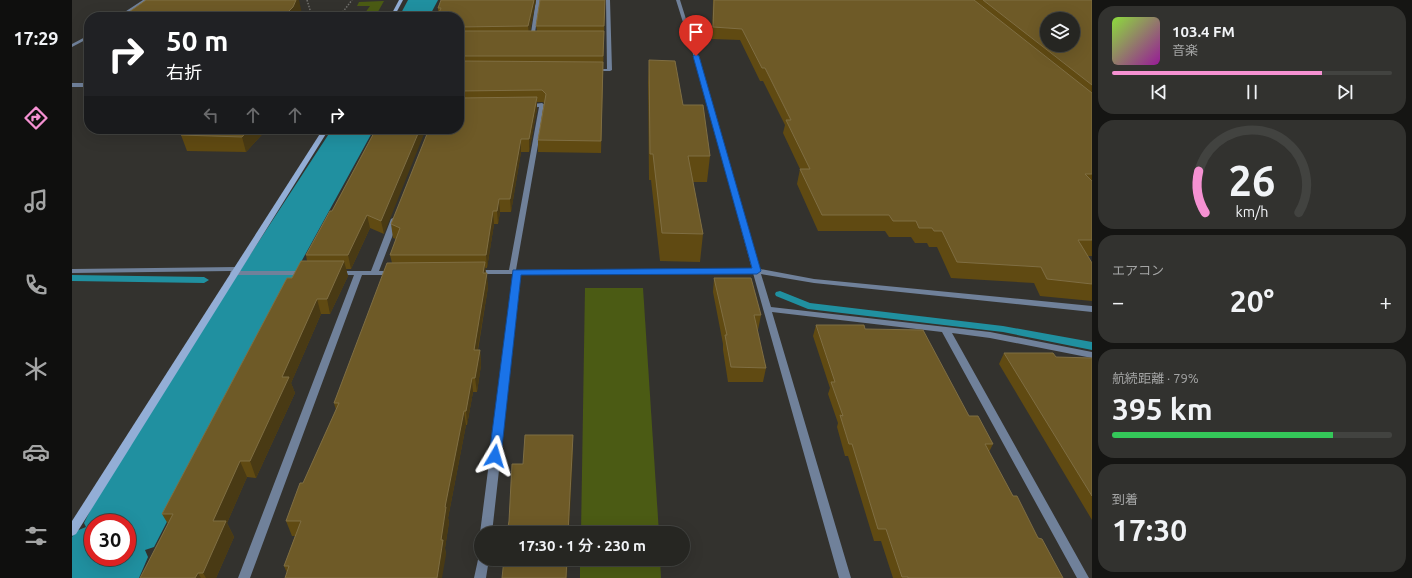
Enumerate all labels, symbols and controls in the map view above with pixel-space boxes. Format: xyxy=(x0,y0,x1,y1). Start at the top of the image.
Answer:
map controls xyxy=(1040,12,1080,52)
button: layers xyxy=(1040,12,1080,52)
pin xyxy=(679,15,713,56)
icon: arrive xyxy=(685,21,707,43)
text: 103.4 FM xyxy=(1172,23,1235,40)
text: 50 m xyxy=(166,25,228,56)
text: 17:29 xyxy=(13,28,59,48)
icon: right xyxy=(100,28,152,80)
text: 音楽 xyxy=(1172,43,1198,57)
text: 右折 xyxy=(166,62,202,82)
icon: previous xyxy=(1148,81,1170,103)
icon: pause xyxy=(1241,81,1263,103)
icon: next xyxy=(1334,81,1356,103)
icon: directions xyxy=(22,104,50,132)
icon: left xyxy=(200,104,222,126)
icon: ahead xyxy=(242,104,264,126)
icon: ahead xyxy=(284,104,306,126)
icon: right xyxy=(326,104,348,126)
text: 26 xyxy=(1229,156,1275,203)
icon: music xyxy=(22,187,50,215)
text: km/h xyxy=(1236,203,1268,219)
text: エアコン xyxy=(1112,263,1164,277)
icon: phone xyxy=(22,271,50,299)
text: 20° xyxy=(1230,284,1274,318)
text: − xyxy=(1112,289,1124,314)
text: + xyxy=(1380,289,1392,314)
icon: climate xyxy=(22,355,50,383)
text: 航続距離 · 79% xyxy=(1112,371,1199,385)
text: 395 km xyxy=(1112,392,1213,426)
position arrow xyxy=(474,435,516,477)
icon: car xyxy=(22,438,50,466)
text: 到着 xyxy=(1112,492,1138,506)
text: 17:30 xyxy=(1112,513,1187,547)
speed limit sign: 30 xyxy=(84,514,136,566)
icon: filters xyxy=(22,522,50,550)
text: 17:30 · 1 分 · 230 m xyxy=(518,537,646,554)

